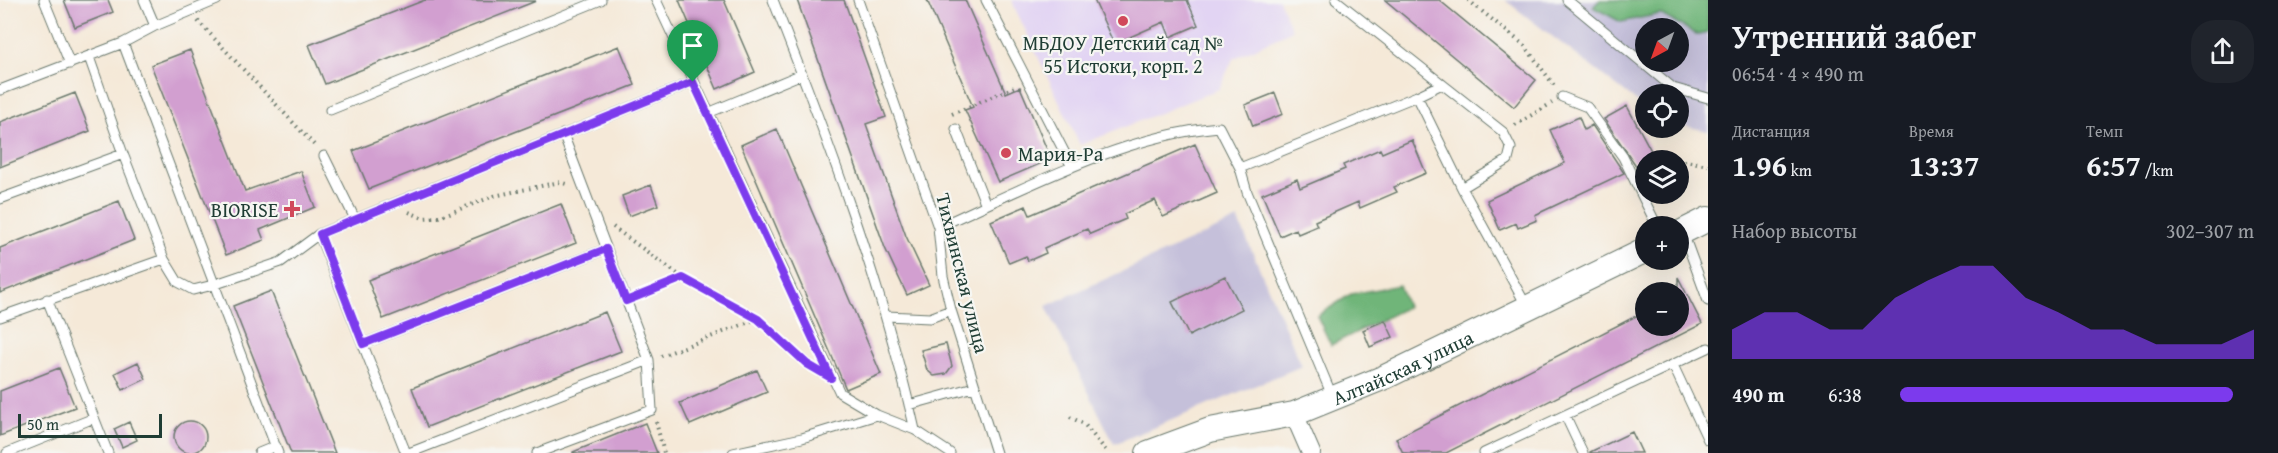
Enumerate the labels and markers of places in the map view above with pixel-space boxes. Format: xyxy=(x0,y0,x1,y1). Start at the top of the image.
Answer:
marker: МБДОУ Детский сад № 55 Истоки, корп. 2 xyxy=(1116,14,1130,28)
pin xyxy=(667,20,718,82)
place label: МБДОУ Детский сад № 55 Истоки, корп. 2 xyxy=(1023,28,1223,80)
place label: Мария-Ра xyxy=(1018,139,1104,168)
marker: Мария-Ра xyxy=(999,146,1013,160)
place label: BIORISE xyxy=(211,195,278,224)
marker: BIORISE xyxy=(283,200,301,218)

